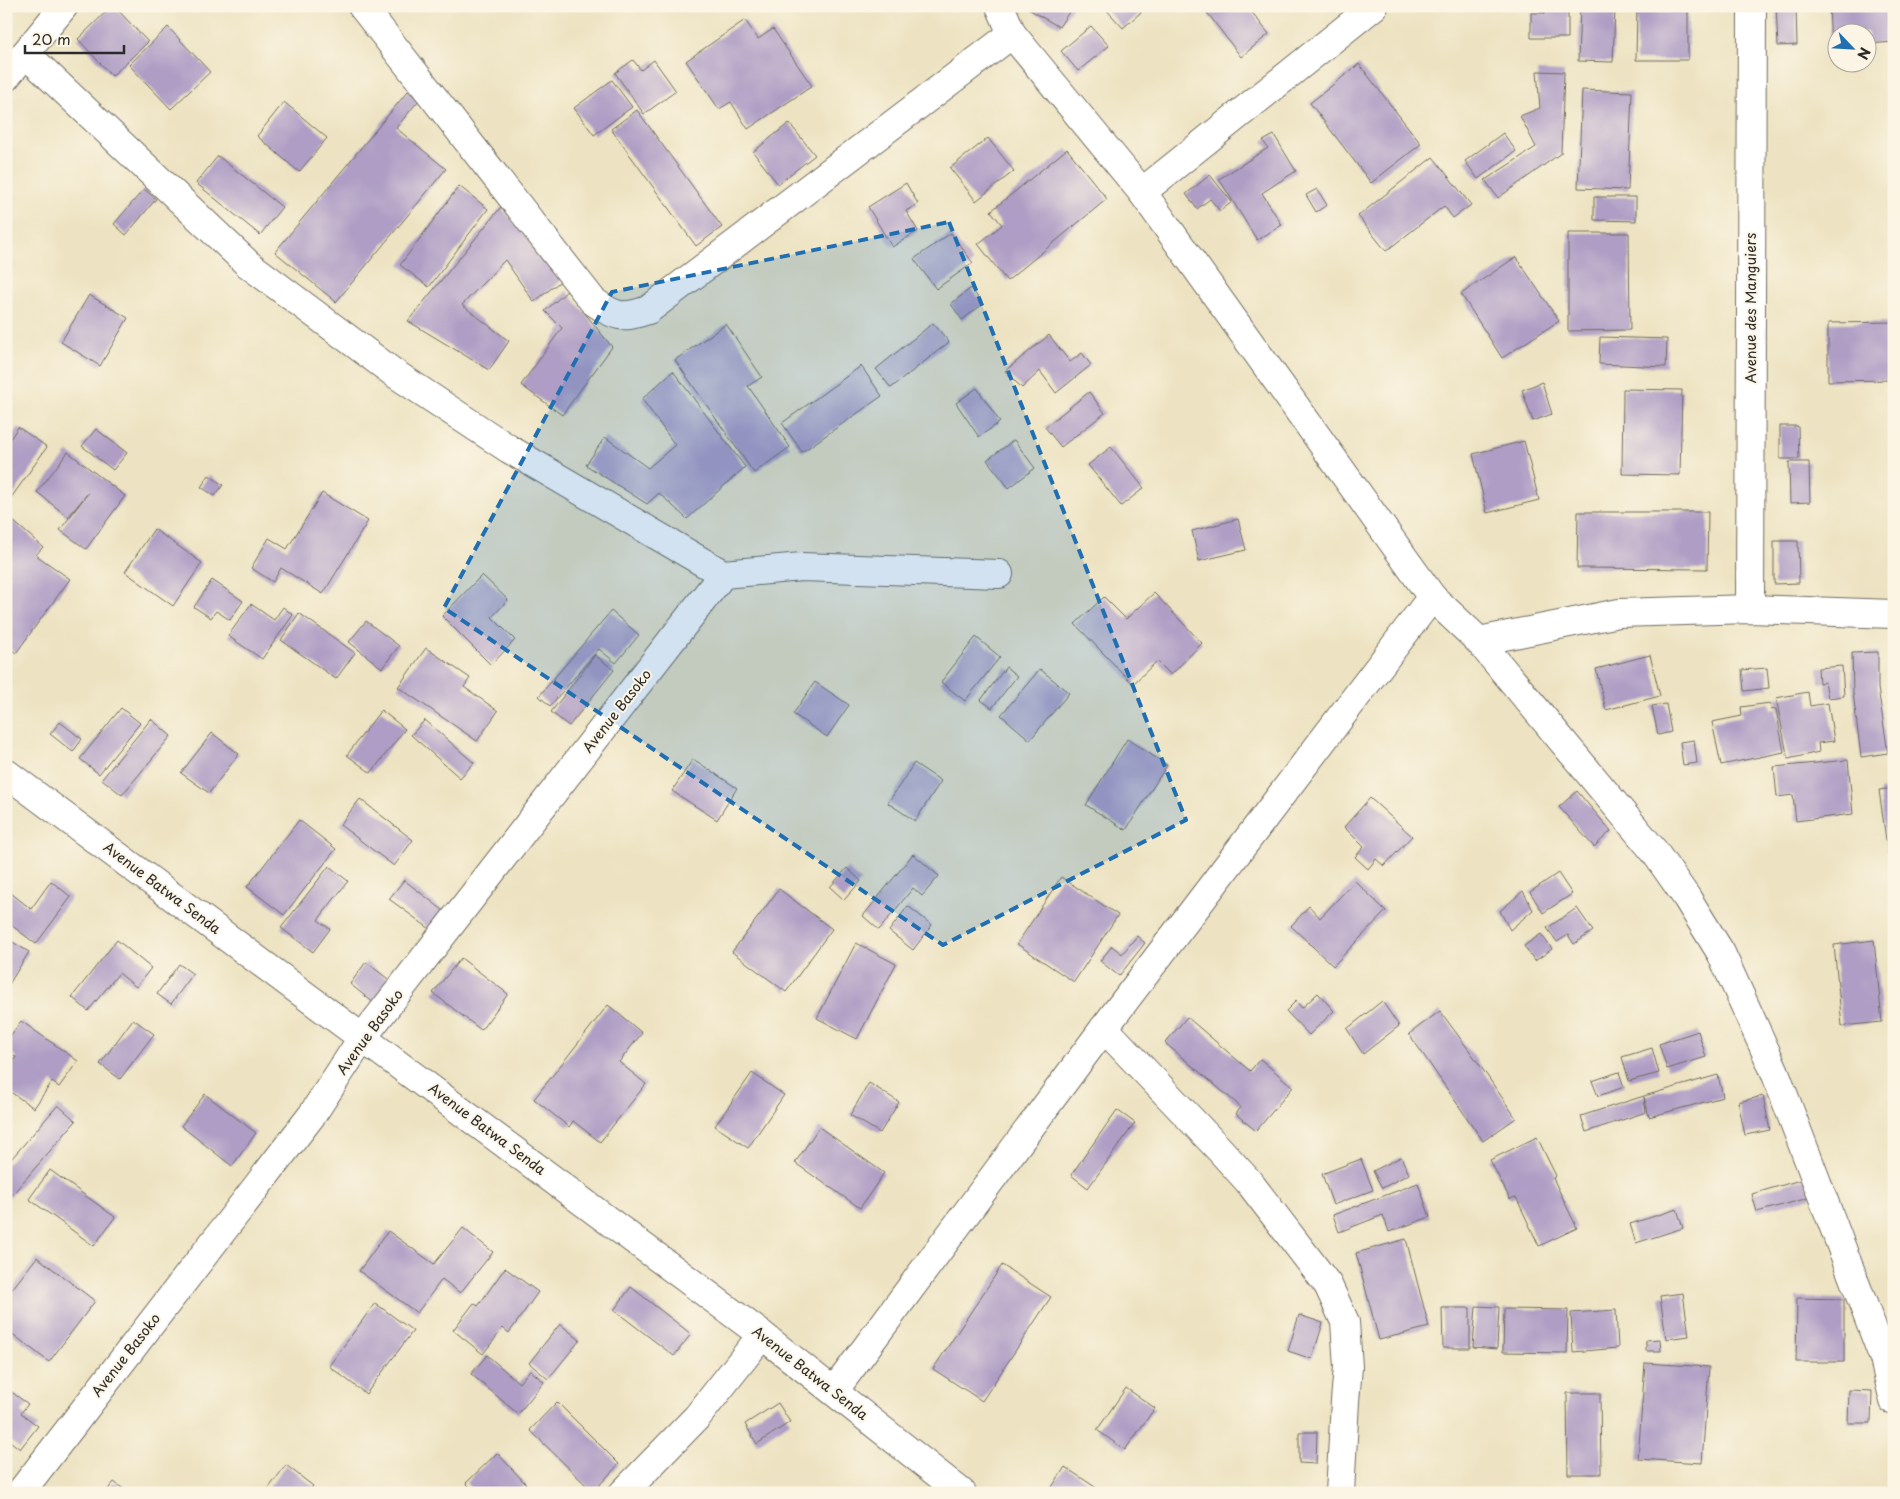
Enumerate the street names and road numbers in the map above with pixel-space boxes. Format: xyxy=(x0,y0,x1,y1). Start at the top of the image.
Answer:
street label: Avenue des Manguiers xyxy=(1740,233,1761,383)
street label: Avenue Basoko xyxy=(577,664,656,757)
street label: Avenue Batwa Senda xyxy=(99,836,226,939)
street label: Avenue Basoko xyxy=(331,985,408,1079)
street label: Avenue Batwa Senda xyxy=(424,1077,551,1180)
street label: Avenue Basoko xyxy=(86,1308,165,1401)
street label: Avenue Batwa Senda xyxy=(748,1321,873,1425)

